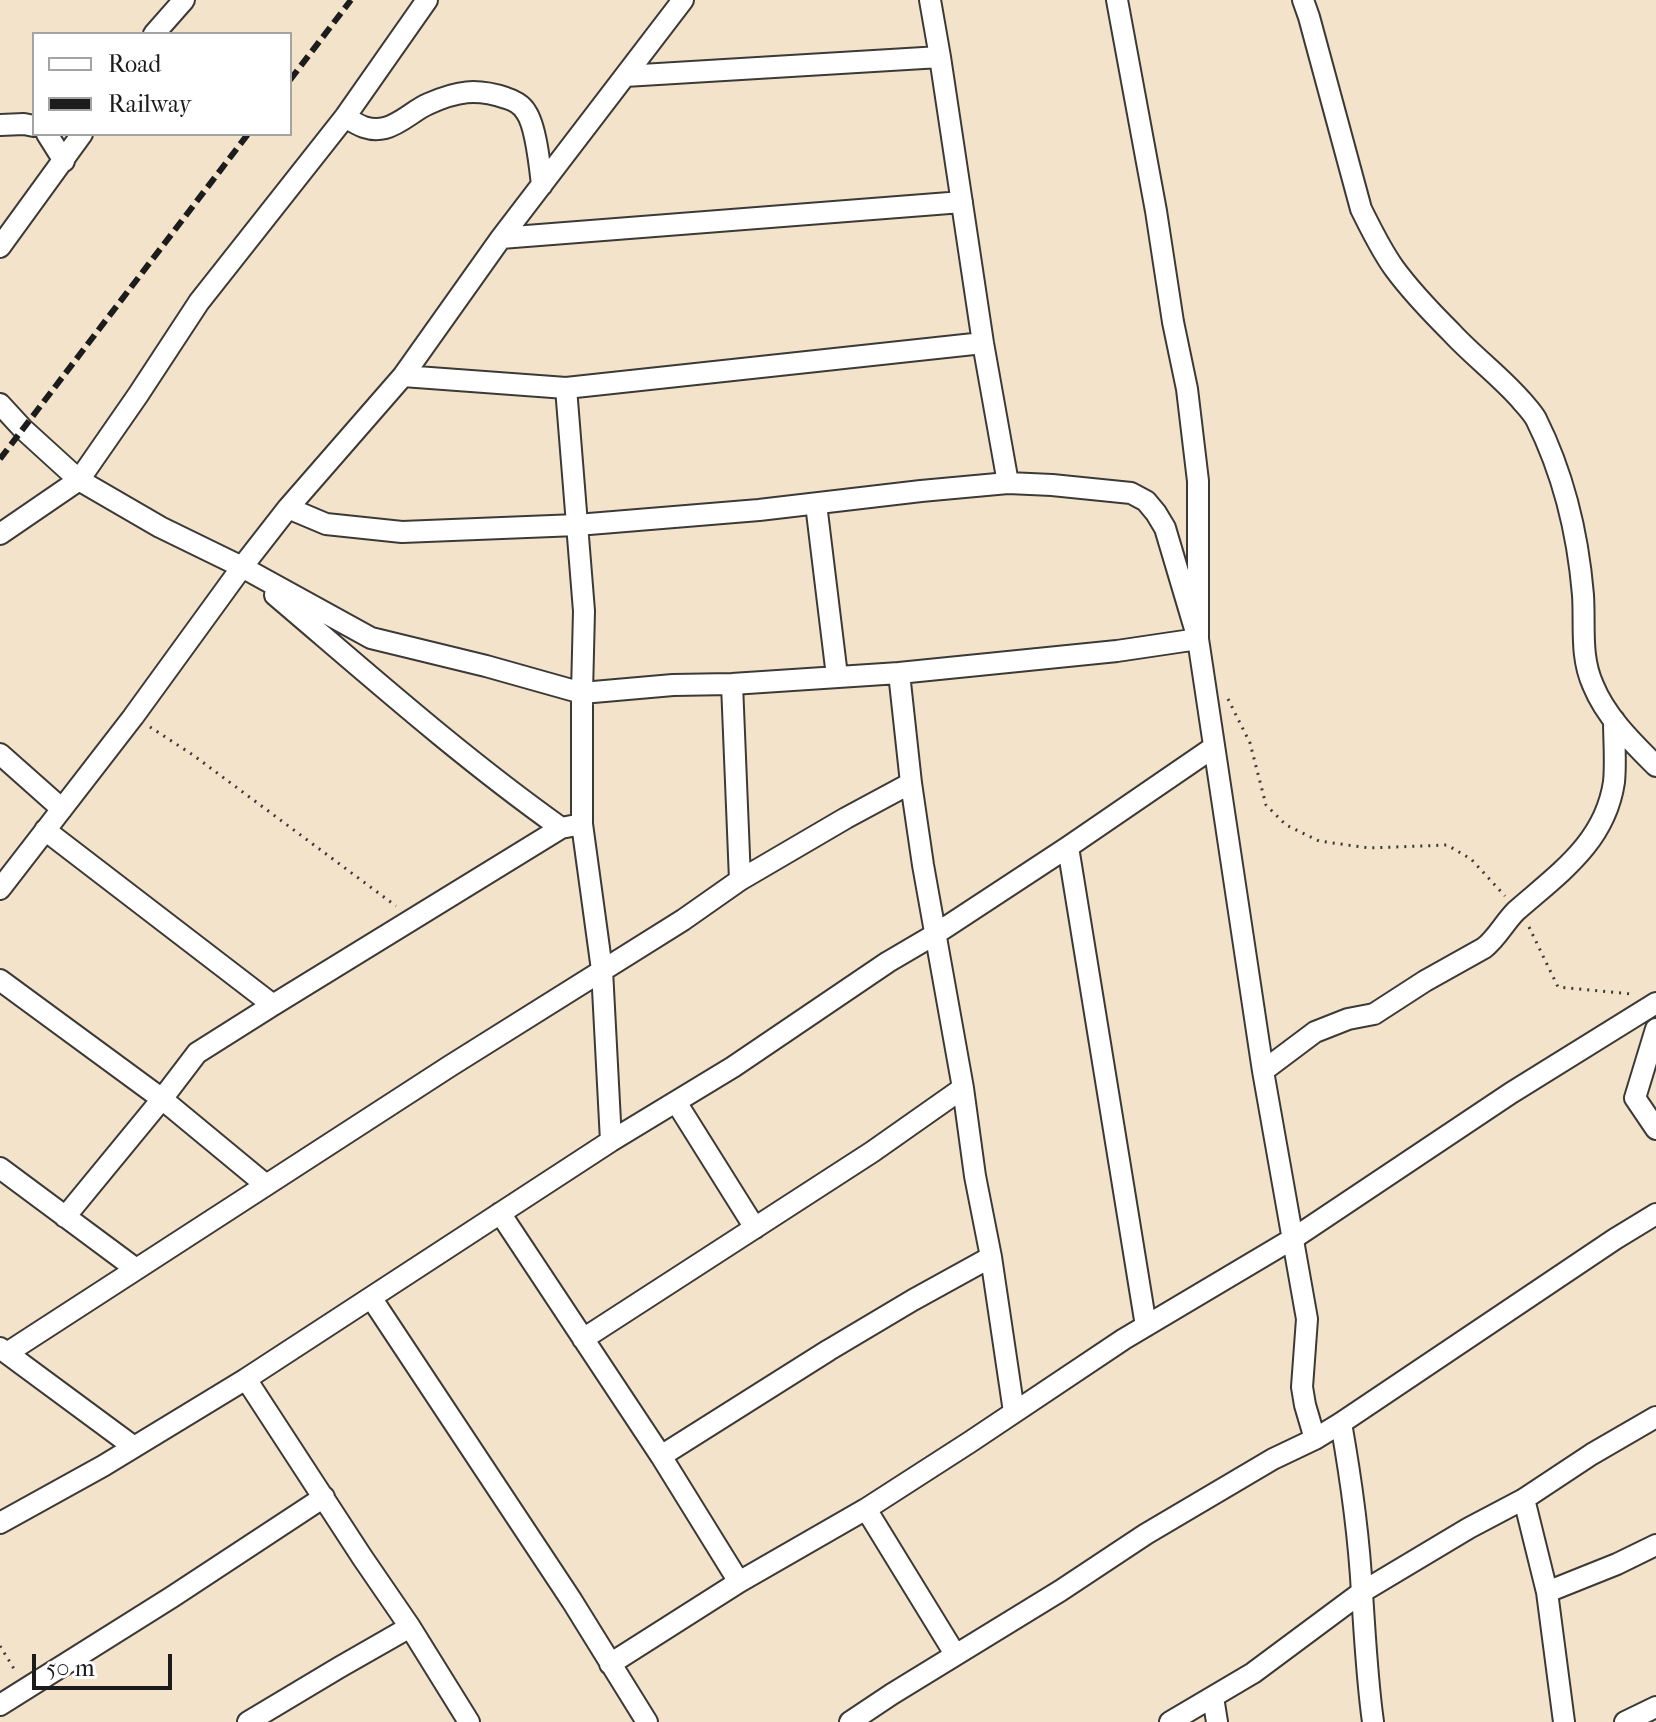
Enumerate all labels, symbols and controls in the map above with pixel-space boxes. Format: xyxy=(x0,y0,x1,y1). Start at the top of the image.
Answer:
legend xyxy=(32,32,292,136)
text: Road xyxy=(108,50,161,78)
text: Railway xyxy=(108,90,191,118)
scale bar xyxy=(36,1638,176,1688)
text: 50 m xyxy=(46,1654,95,1682)

